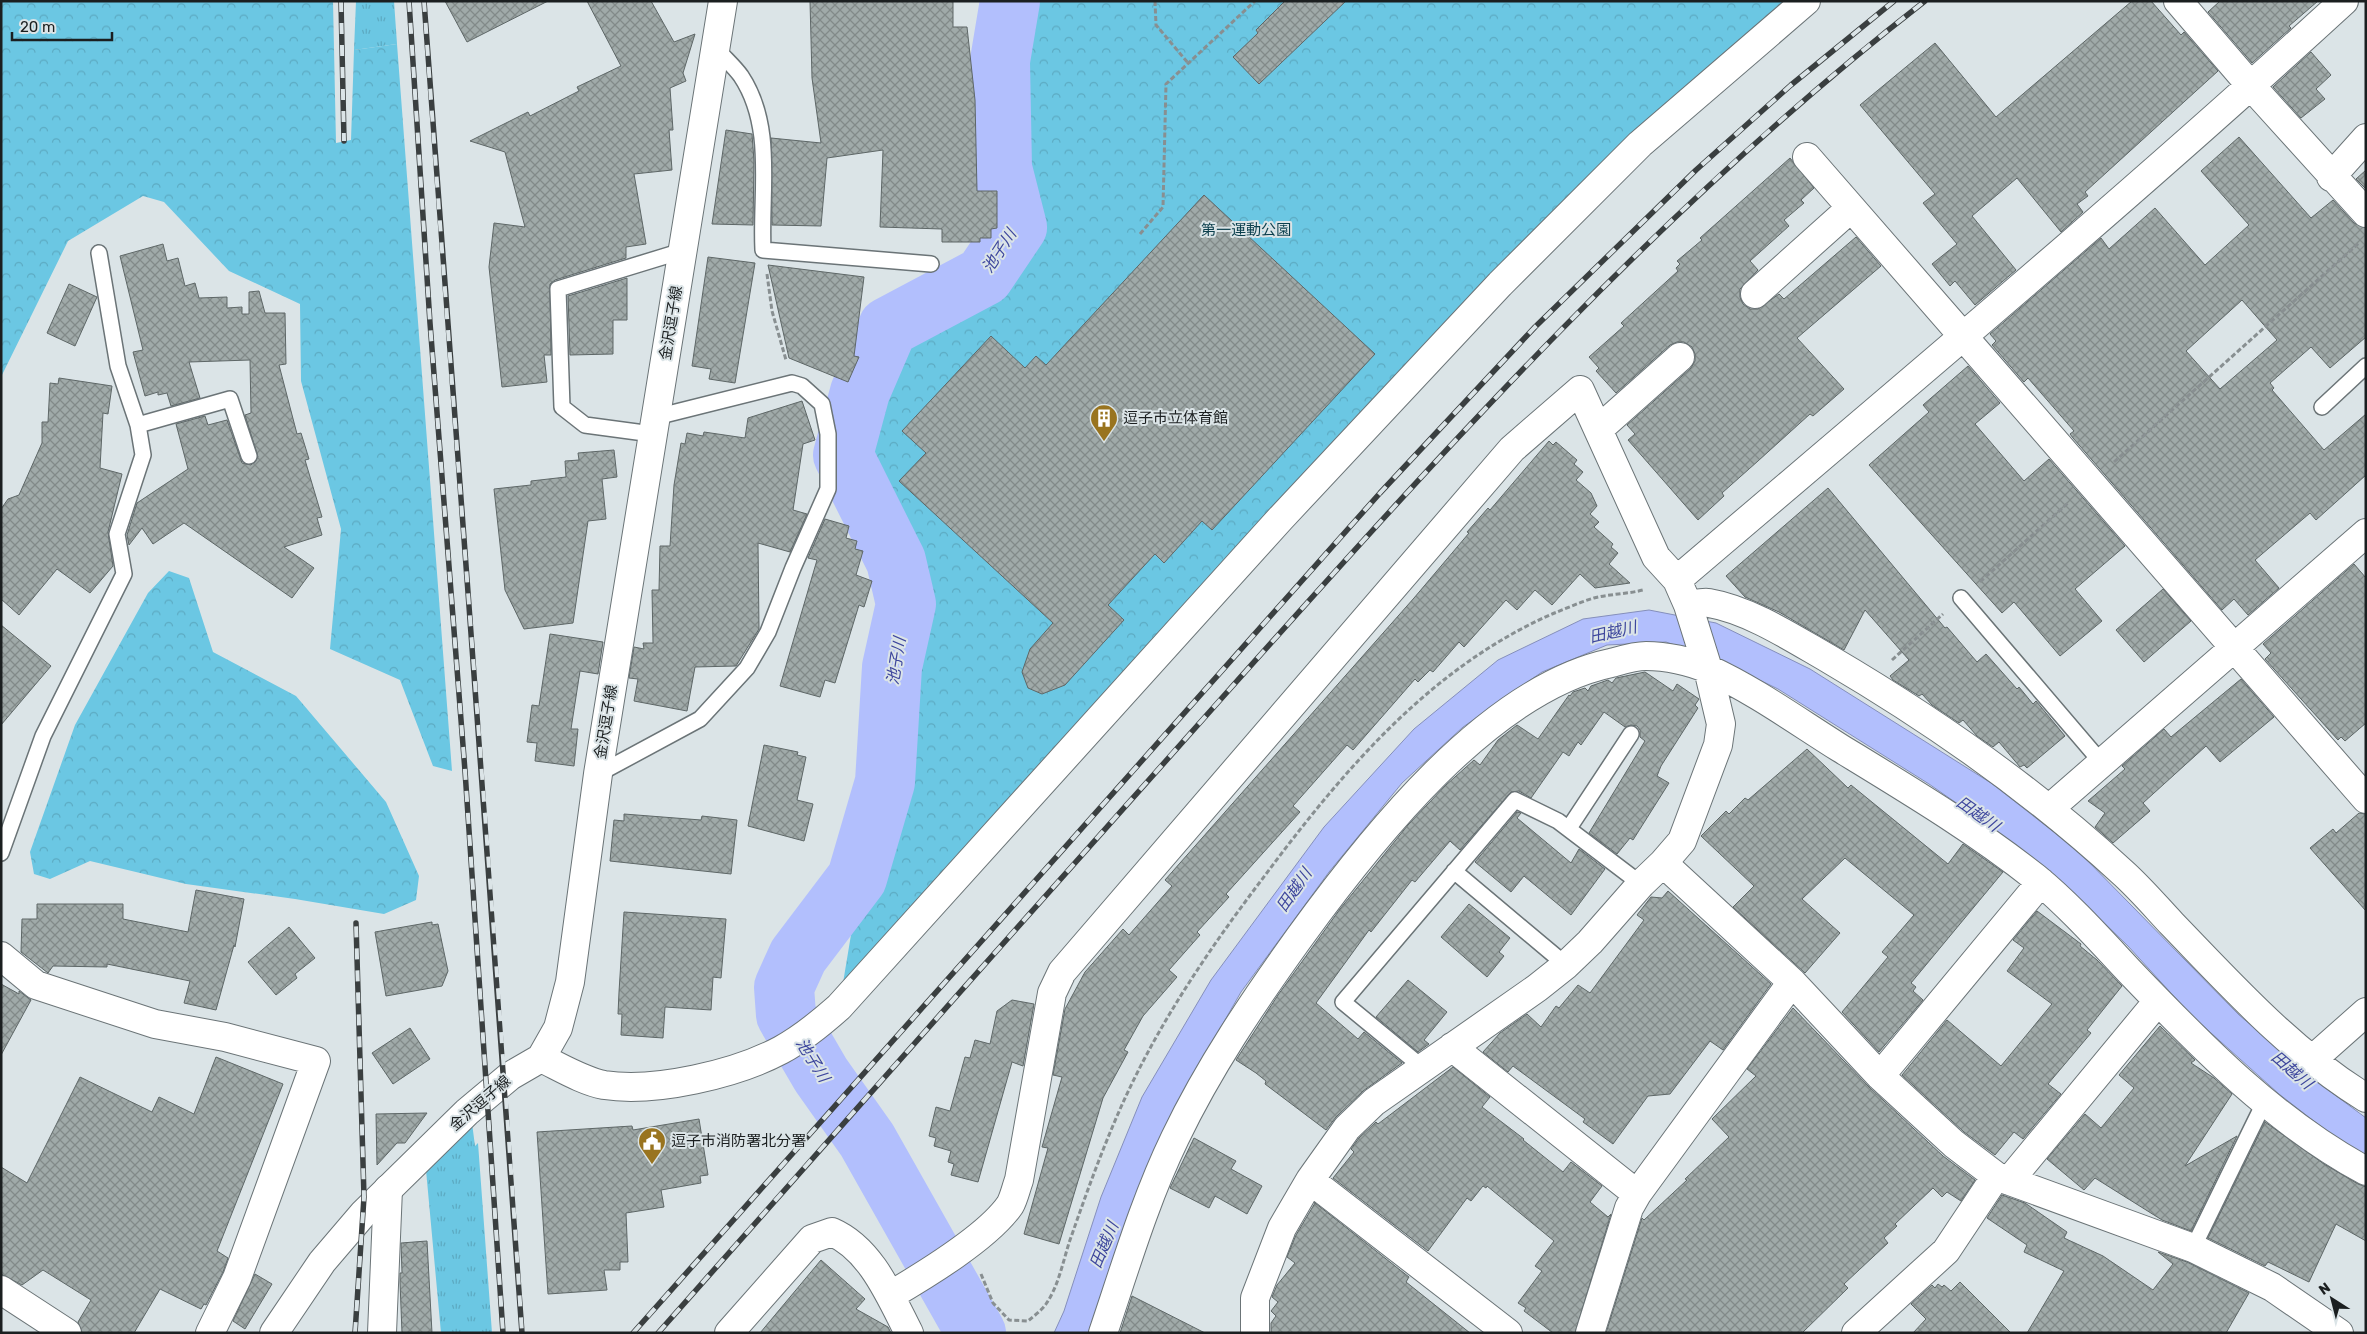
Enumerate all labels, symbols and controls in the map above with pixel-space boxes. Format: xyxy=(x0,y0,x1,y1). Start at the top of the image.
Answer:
scale bar xyxy=(12,10,112,42)
text: 20 m xyxy=(20,18,55,36)
park label: 第一運動公園 xyxy=(1201,221,1291,239)
water label: 池子川 xyxy=(978,224,1021,276)
street label: 金沢逗子線 xyxy=(656,285,686,361)
building icon: 逗子市立体育館 xyxy=(1089,403,1119,442)
place label: 逗子市立体育館 xyxy=(1123,409,1228,427)
water label: 田越川 xyxy=(1587,617,1640,647)
water label: 池子川 xyxy=(883,634,909,686)
street label: 金沢逗子線 xyxy=(591,684,621,760)
water label: 田越川 xyxy=(1953,792,2005,837)
water label: 田越川 xyxy=(1272,863,1317,915)
water label: 池子川 xyxy=(792,1035,835,1087)
water label: 田越川 xyxy=(2268,1047,2318,1094)
street label: 金沢逗子線 xyxy=(446,1072,514,1134)
public building icon: 逗子市消防署北分署 xyxy=(637,1126,667,1165)
place label: 逗子市消防署北分署 xyxy=(671,1132,806,1150)
water label: 田越川 xyxy=(1086,1217,1123,1271)
north arrow xyxy=(2307,1274,2357,1324)
text: N xyxy=(2316,1279,2334,1299)

